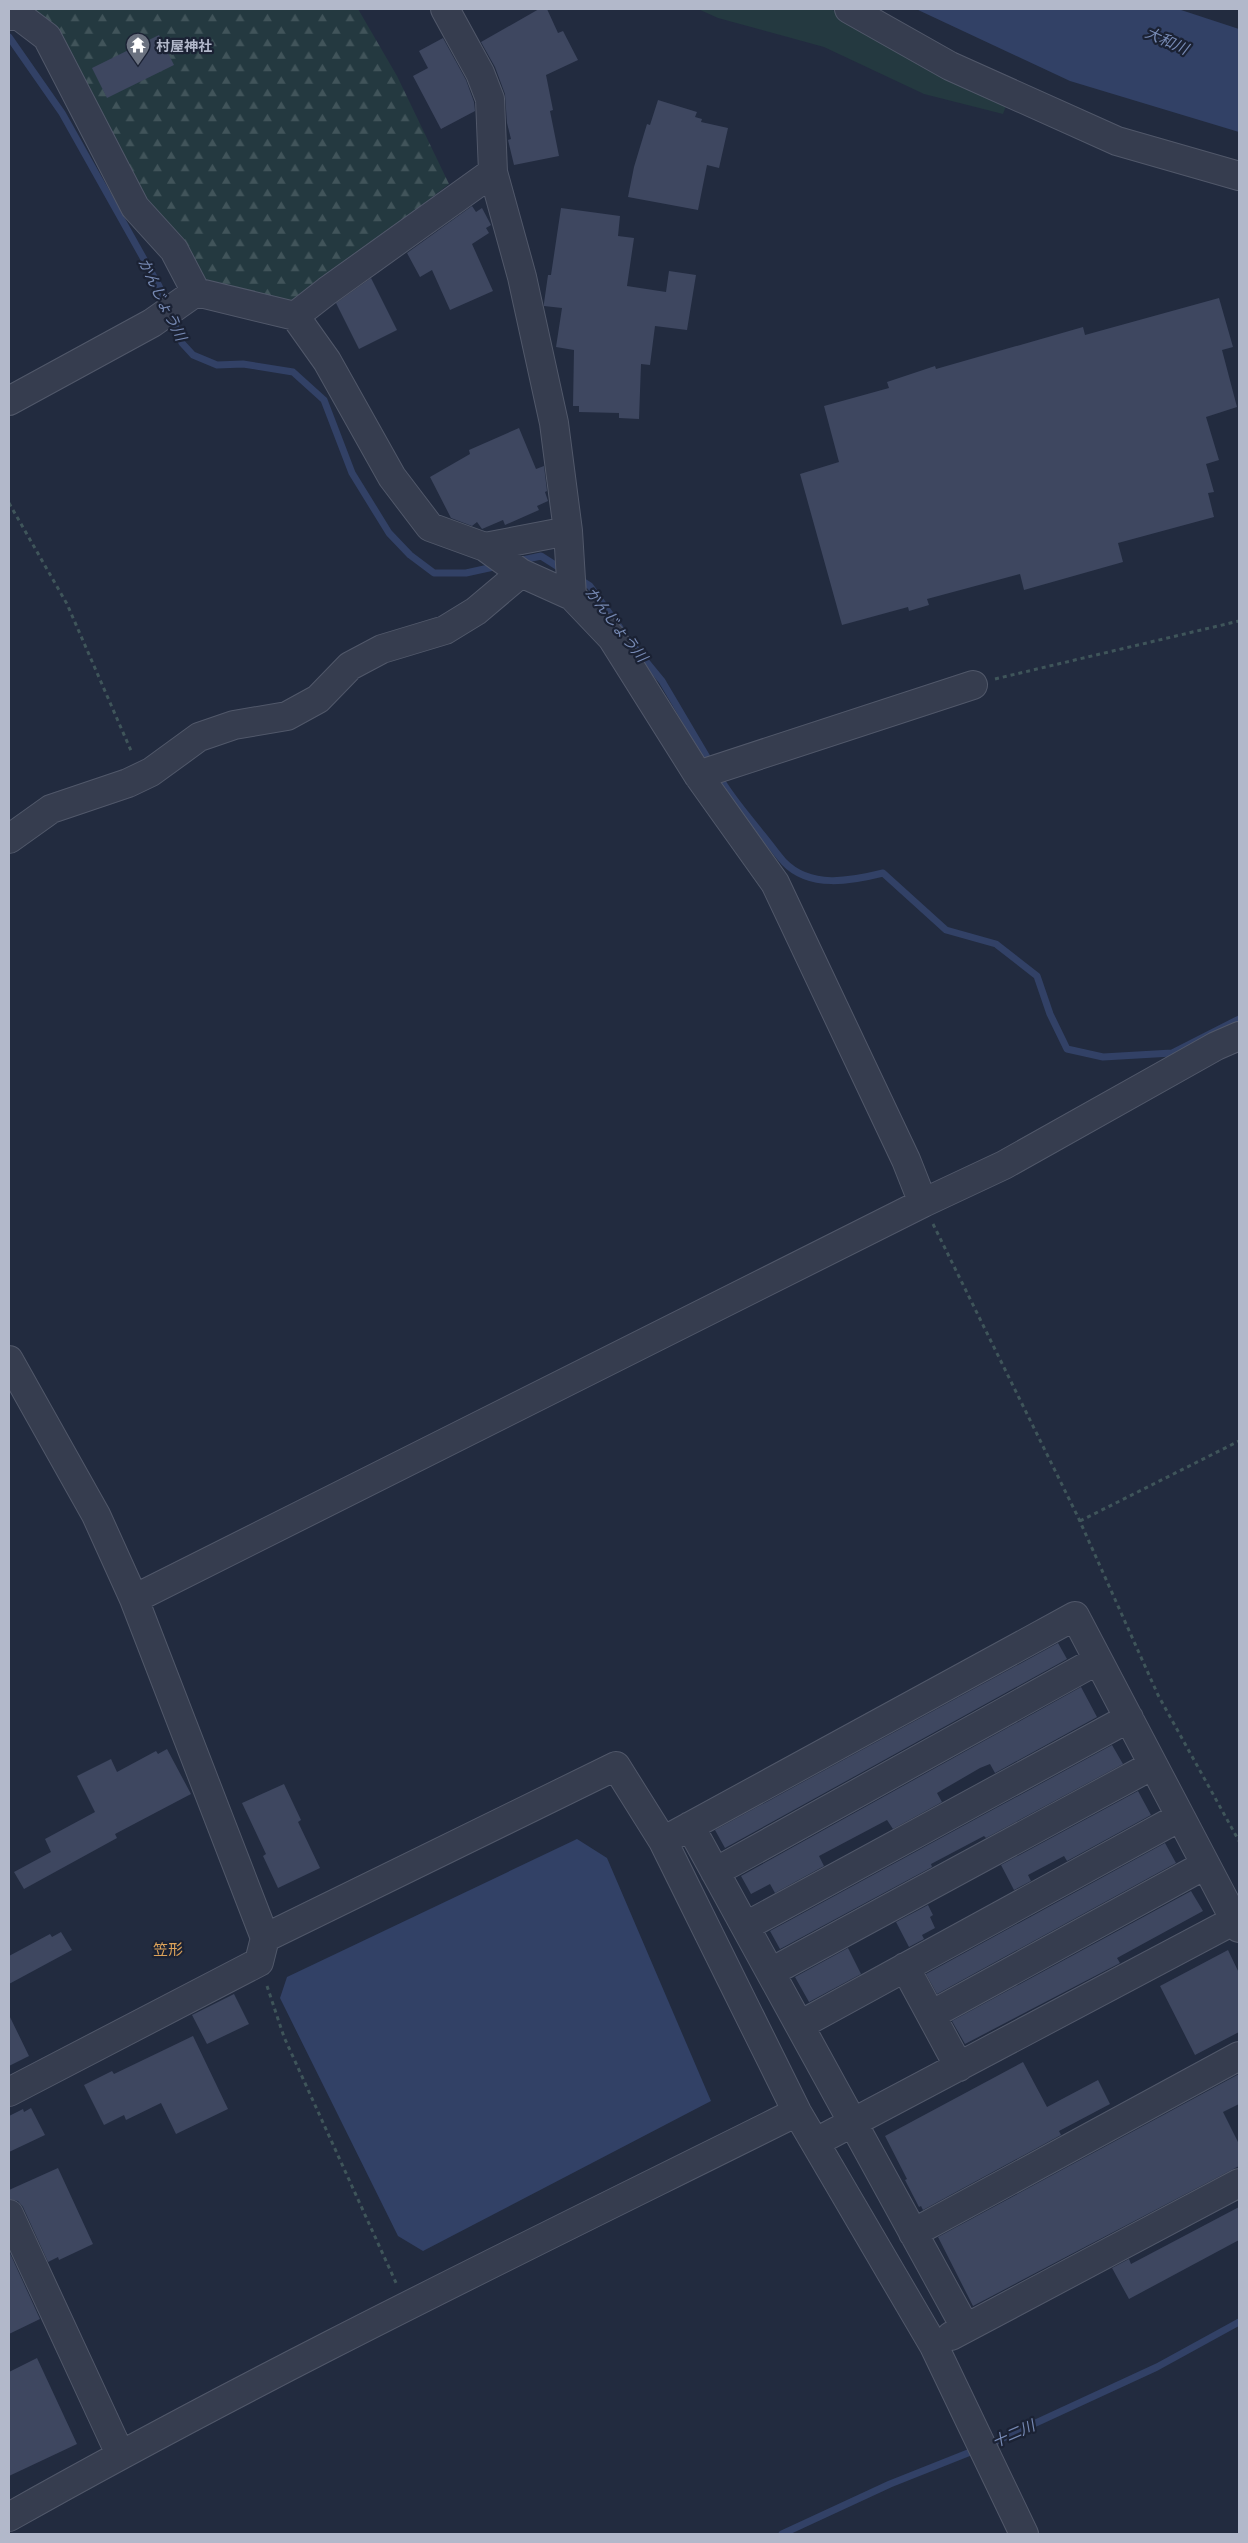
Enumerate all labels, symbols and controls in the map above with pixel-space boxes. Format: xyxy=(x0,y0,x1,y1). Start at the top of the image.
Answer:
water label: 大和川 xyxy=(1142,22,1193,59)
temple icon: 村屋神社 xyxy=(125,32,151,66)
place label: 村屋神社 xyxy=(156,36,212,55)
water label: かんじょう川 xyxy=(134,254,193,346)
water label: かんじょう川 xyxy=(581,582,654,667)
district label: 笠形 xyxy=(153,1939,183,1959)
water label: 十二川 xyxy=(988,2414,1039,2451)

